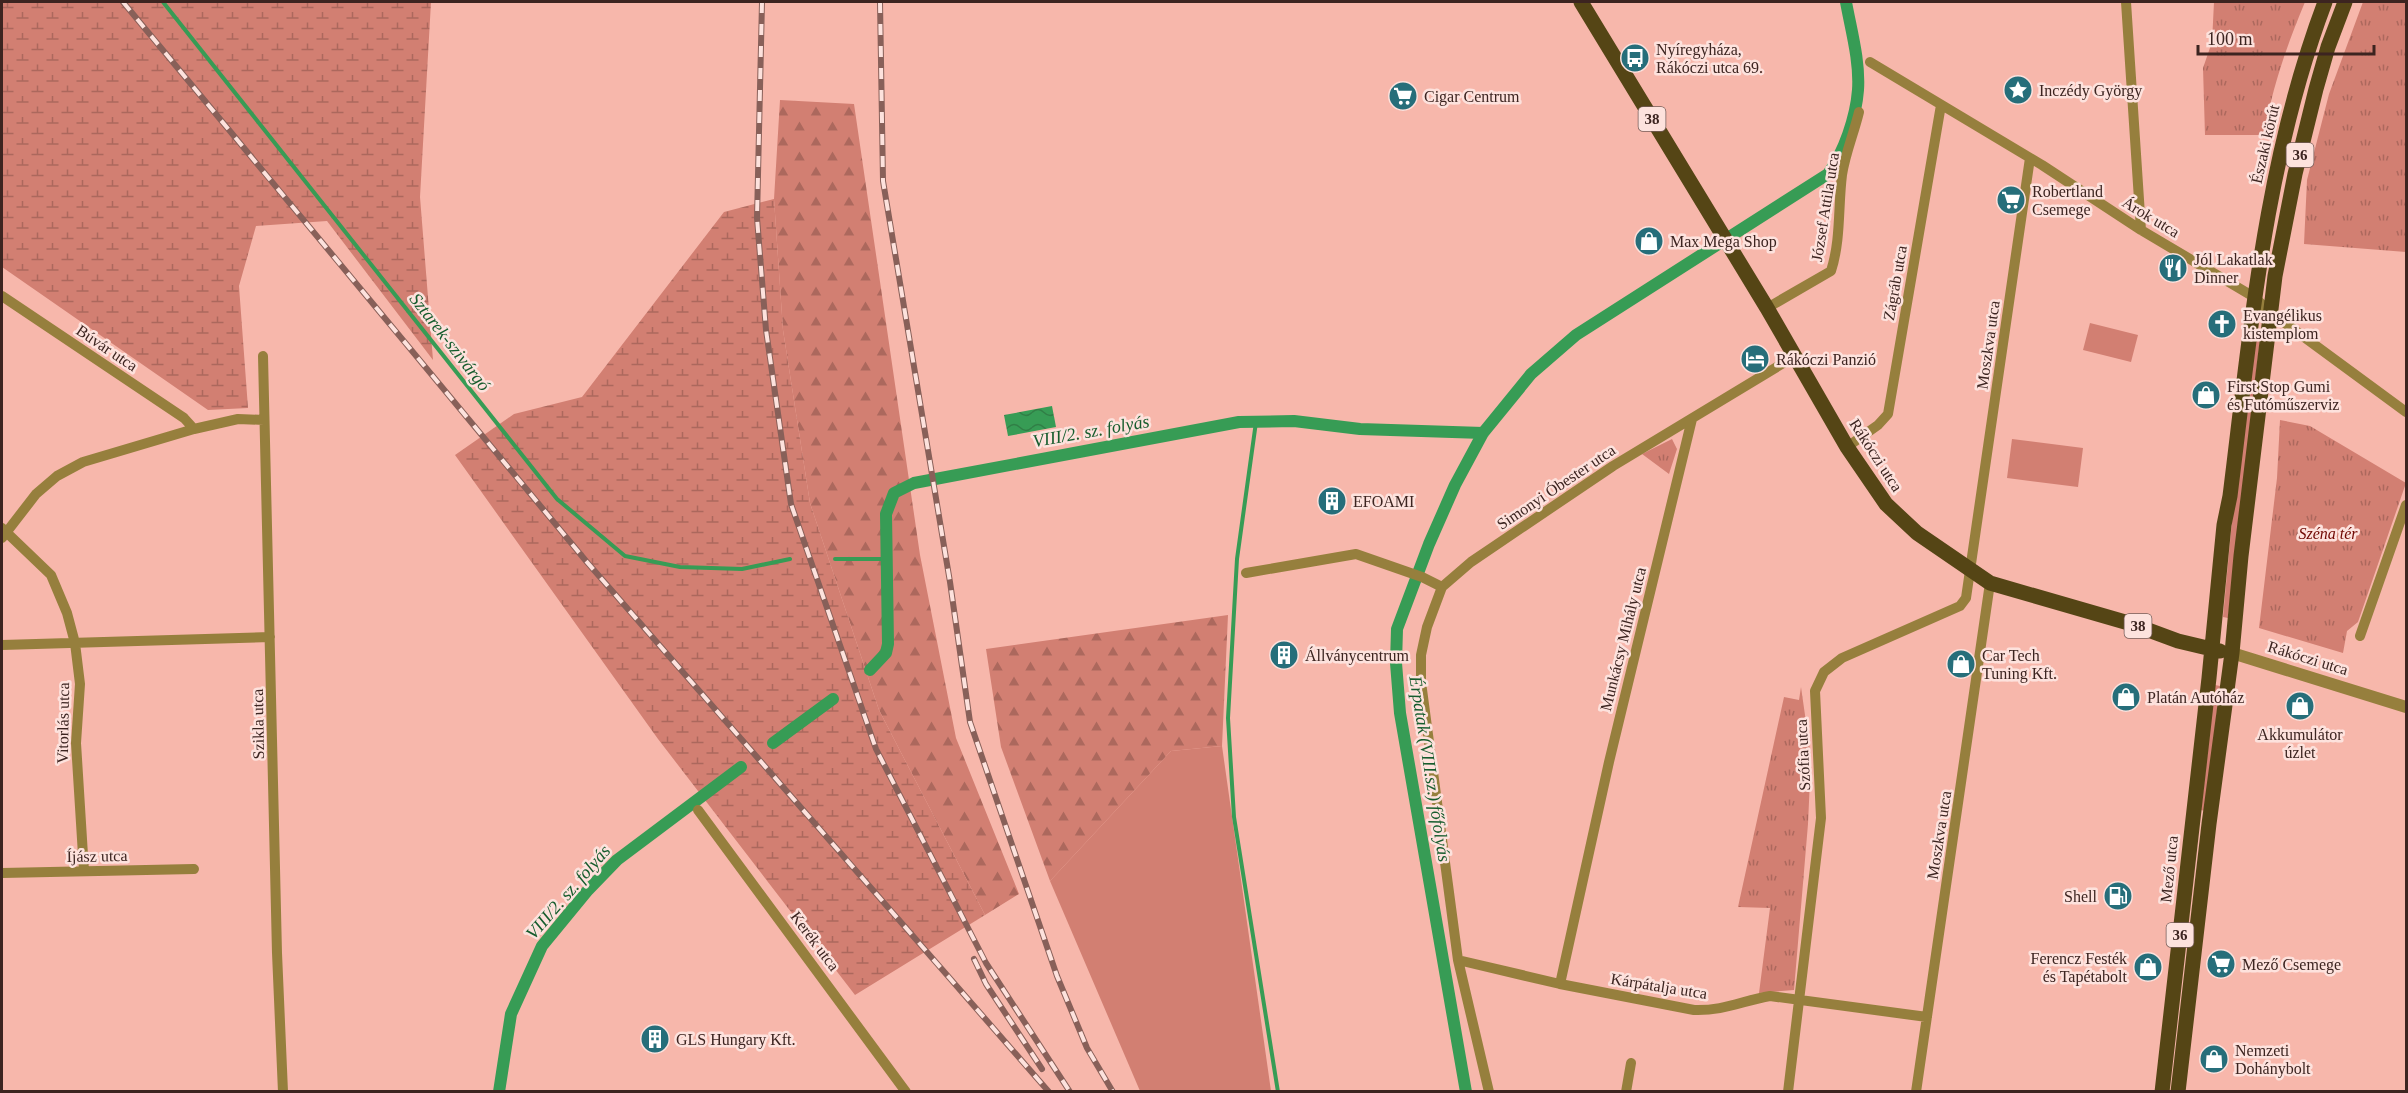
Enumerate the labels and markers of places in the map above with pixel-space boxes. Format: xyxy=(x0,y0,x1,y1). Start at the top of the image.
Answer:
place label: Nyíregyháza, Rákóczi utca 69. xyxy=(1656,41,1763,76)
bus stop icon: Nyíregyháza, Rákóczi utca 69. xyxy=(1619,42,1651,74)
place icon: Inczédy György xyxy=(2002,74,2034,106)
supermarket icon: Cigar Centrum xyxy=(1387,80,1419,112)
place label: Inczédy György xyxy=(2039,82,2142,100)
place label: Cigar Centrum xyxy=(1424,88,1520,106)
place label: Robertland Csemege xyxy=(2032,183,2103,219)
supermarket icon: Robertland Csemege xyxy=(1995,184,2027,216)
shop icon: Max Mega Shop xyxy=(1633,225,1665,257)
place label: Max Mega Shop xyxy=(1670,233,1777,251)
place label: Jól Lakatlak Dinner xyxy=(2194,251,2273,286)
restaurant icon: Jól Lakatlak Dinner xyxy=(2157,252,2189,284)
place label: Evangélikus kistemplom xyxy=(2243,307,2322,343)
church icon: Evangélikus kistemplom xyxy=(2206,308,2238,340)
hotel icon: Rákóczi Panzió xyxy=(1739,343,1771,375)
place label: Rákóczi Panzió xyxy=(1776,351,1876,368)
place label: First Stop Gumi és Futóműszerviz xyxy=(2227,378,2339,413)
shop icon: First Stop Gumi és Futóműszerviz xyxy=(2190,379,2222,411)
building icon: EFOAMI xyxy=(1316,485,1348,517)
place label: EFOAMI xyxy=(1353,493,1414,510)
building icon: Állványcentrum xyxy=(1268,639,1300,671)
place label: Állványcentrum xyxy=(1305,646,1410,665)
place label: Car Tech Tuning Kft. xyxy=(1982,647,2057,683)
shop icon: Car Tech Tuning Kft. xyxy=(1945,648,1977,680)
shop icon: Platán Autóház xyxy=(2110,681,2142,713)
place label: Platán Autóház xyxy=(2147,689,2244,706)
shop icon: Akkumulátor úzlet xyxy=(2284,690,2316,722)
place label: Akkumulátor úzlet xyxy=(2257,726,2343,761)
fuel station icon: Shell xyxy=(2102,880,2134,912)
place label: Shell xyxy=(2064,888,2098,905)
supermarket icon: Mező Csemege xyxy=(2205,948,2237,980)
place label: Ferencz Festék és Tapétabolt xyxy=(2031,950,2128,986)
shop icon: Ferencz Festék és Tapétabolt xyxy=(2132,951,2164,983)
place label: Mező Csemege xyxy=(2242,956,2341,974)
building icon: GLS Hungary Kft. xyxy=(639,1023,671,1055)
place label: GLS Hungary Kft. xyxy=(676,1031,796,1049)
place label: Nemzeti Dohánybolt xyxy=(2235,1042,2311,1078)
shop icon: Nemzeti Dohánybolt xyxy=(2198,1043,2230,1075)

